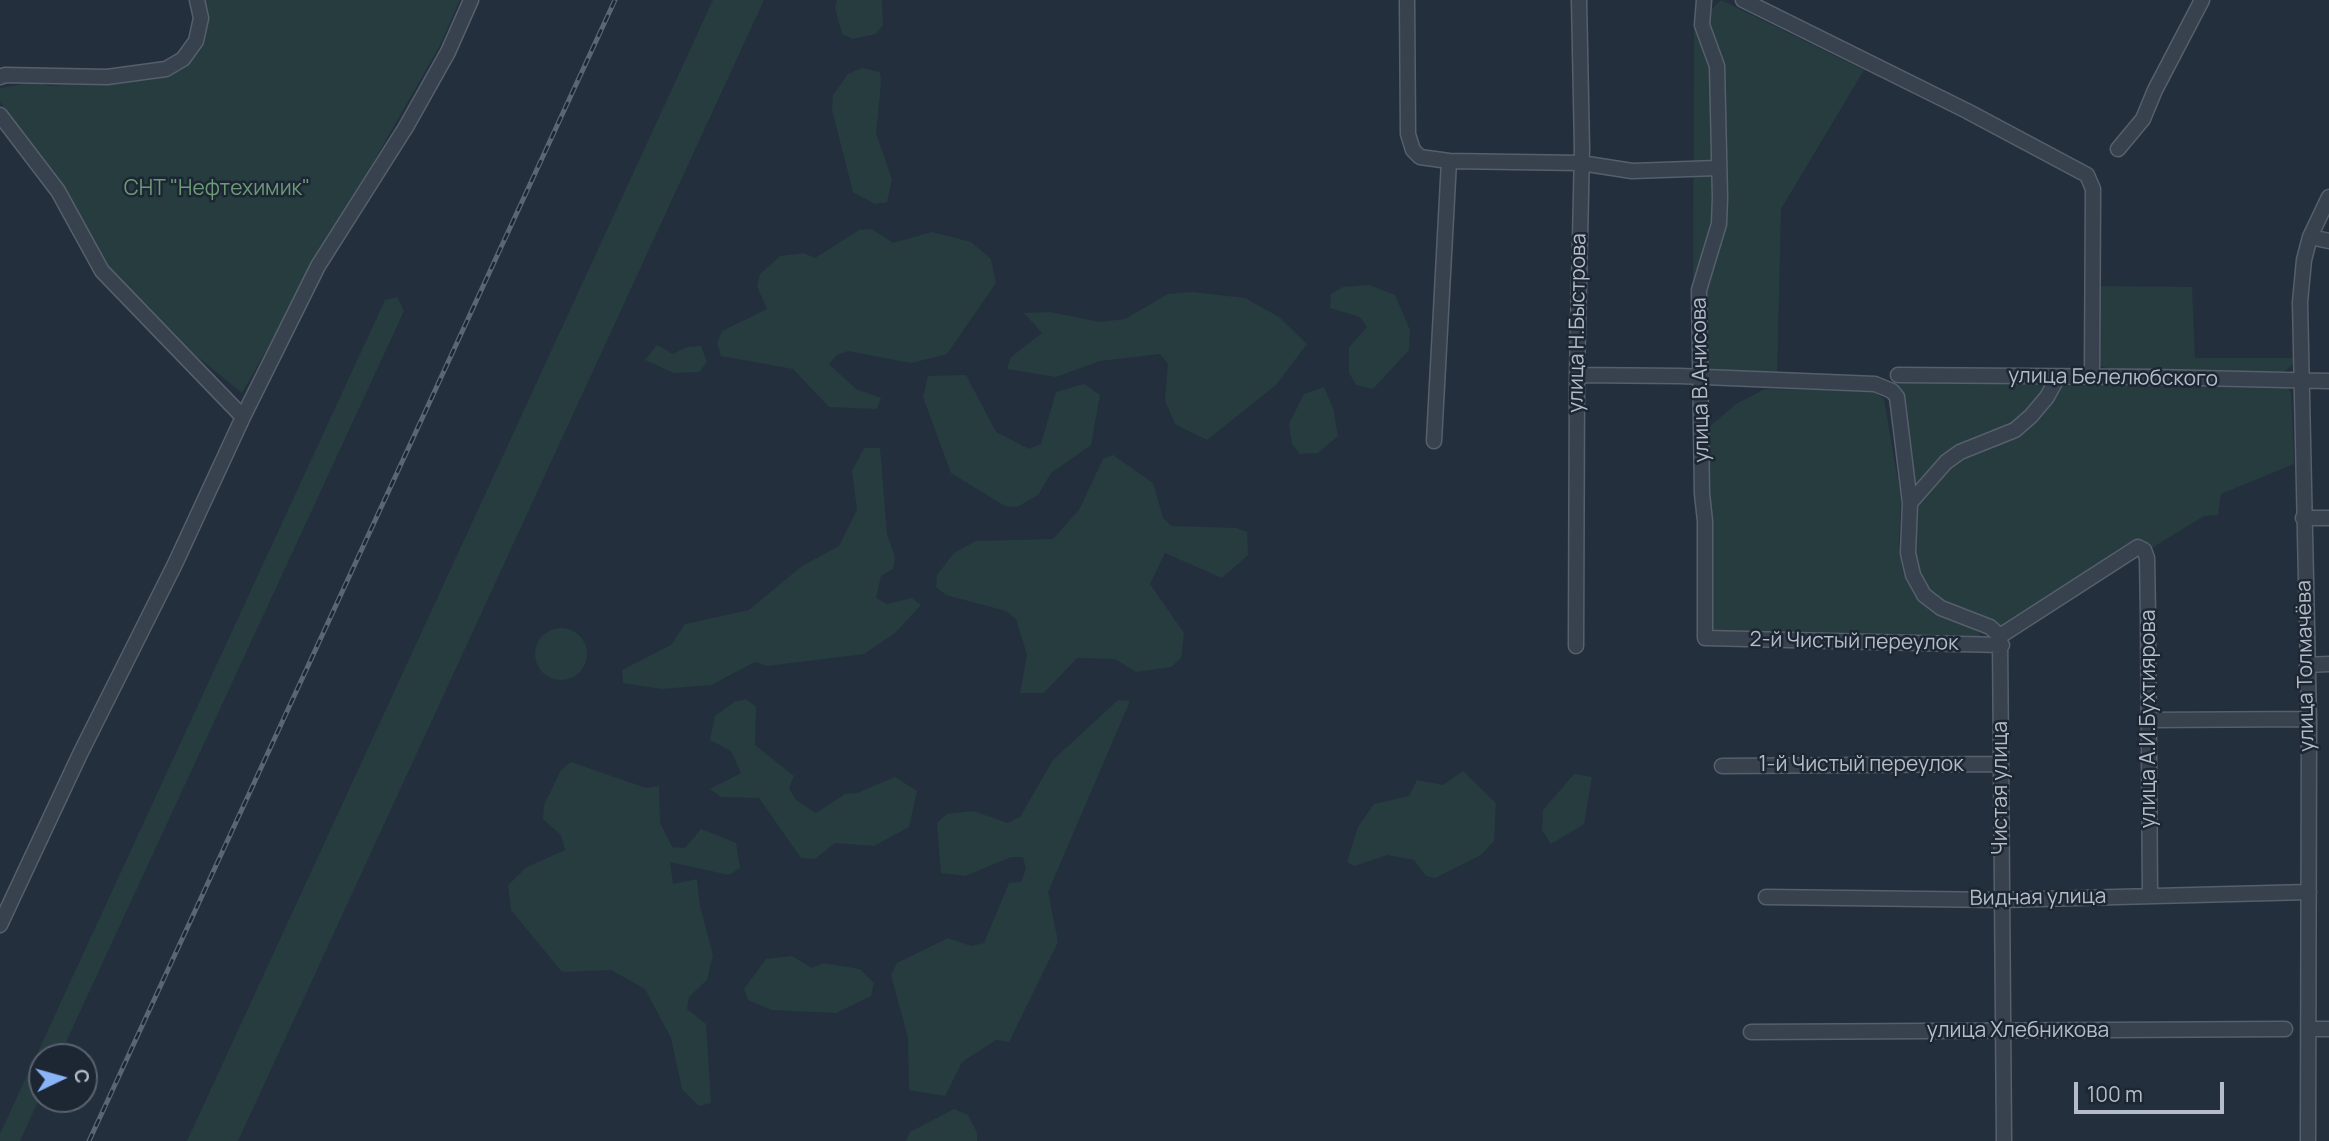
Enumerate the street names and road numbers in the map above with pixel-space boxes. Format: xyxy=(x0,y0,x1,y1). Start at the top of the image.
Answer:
street label: улица Н.Быстрова xyxy=(1564,233,1592,413)
street label: улица В.Анисова xyxy=(1687,297,1715,463)
street label: улица Белелюбского xyxy=(2008,364,2218,392)
street label: улица Толмачёва xyxy=(2292,580,2320,752)
street label: улица А.И.Бухтиярова xyxy=(2136,610,2162,828)
street label: 2-й Чистый переулок xyxy=(1749,628,1959,656)
street label: Чистая улица xyxy=(1988,721,2014,855)
street label: 1-й Чистый переулок xyxy=(1758,752,1964,778)
street label: Видная улица xyxy=(1969,884,2107,912)
street label: улица Хлебникова xyxy=(1927,1018,2109,1044)

